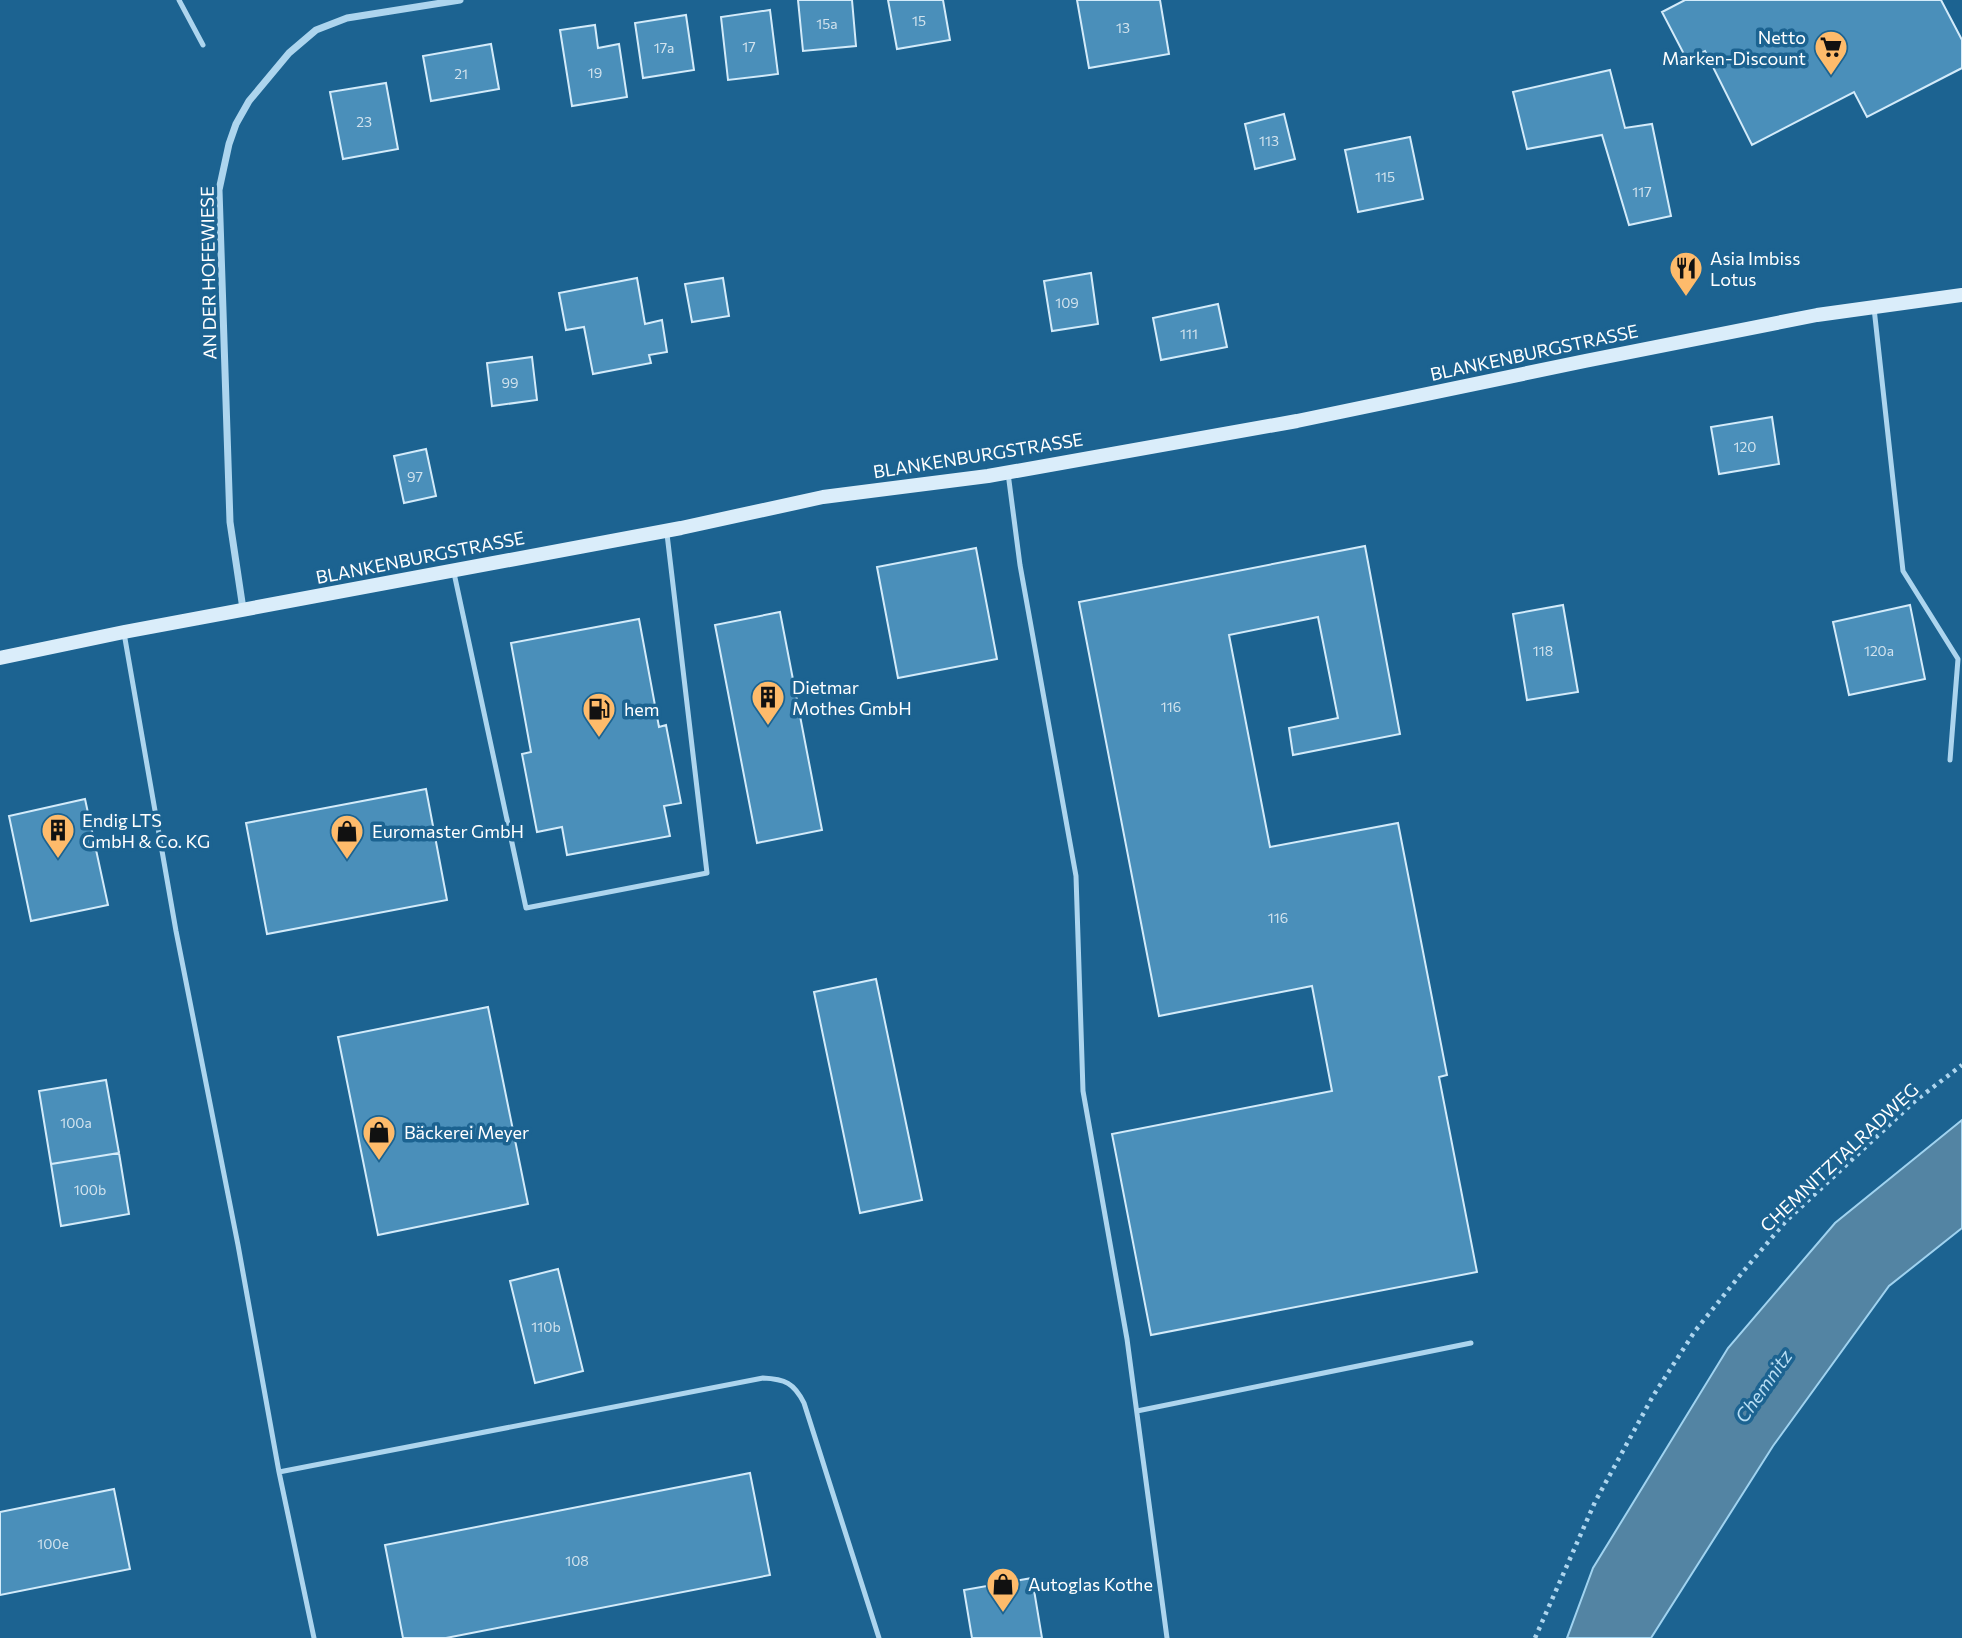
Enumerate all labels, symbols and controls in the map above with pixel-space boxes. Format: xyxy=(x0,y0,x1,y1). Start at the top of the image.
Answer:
house number: 15 xyxy=(912,12,926,29)
house number: 15a xyxy=(816,15,838,32)
house number: 13 xyxy=(1116,19,1130,36)
place label: Netto Marken-Discount xyxy=(1662,26,1806,69)
supermarket icon: Netto Marken-Discount xyxy=(1812,28,1850,77)
house number: 17 xyxy=(742,38,756,55)
house number: 17a xyxy=(654,39,674,56)
house number: 19 xyxy=(588,64,602,81)
house number: 21 xyxy=(454,65,468,82)
house number: 23 xyxy=(356,113,372,130)
house number: 113 xyxy=(1259,132,1279,149)
house number: 115 xyxy=(1375,168,1395,185)
house number: 117 xyxy=(1632,183,1652,200)
street label: AN DER HOFEWIESE xyxy=(195,186,221,360)
place label: Asia Imbiss Lotus xyxy=(1710,247,1800,290)
restaurant icon: Asia Imbiss Lotus xyxy=(1667,249,1705,298)
house number: 109 xyxy=(1055,294,1079,311)
street label: BLANKENBURGSTRASSE xyxy=(1428,319,1640,385)
house number: 111 xyxy=(1180,325,1198,342)
house number: 99 xyxy=(502,374,519,391)
street label: BLANKENBURGSTRASSE xyxy=(872,428,1084,482)
house number: 120 xyxy=(1734,438,1756,455)
house number: 97 xyxy=(407,468,423,485)
street label: BLANKENBURGSTRASSE xyxy=(314,526,526,588)
house number: 118 xyxy=(1533,642,1553,659)
house number: 120a xyxy=(1864,642,1894,659)
place label: Dietmar Mothes GmbH xyxy=(792,676,912,719)
building icon: Dietmar Mothes GmbH xyxy=(749,678,787,727)
fuel station icon: hem xyxy=(580,690,618,739)
place label: hem xyxy=(624,698,660,720)
house number: 116 xyxy=(1161,698,1181,715)
place label: Endig LTS GmbH & Co. KG xyxy=(82,809,210,852)
building icon: Endig LTS GmbH & Co. KG xyxy=(39,811,77,860)
shop icon: Euromaster GmbH xyxy=(328,812,366,861)
place label: Euromaster GmbH xyxy=(372,820,524,842)
house number: 116 xyxy=(1268,909,1288,926)
street label: CHEMNITZTALRADWEG xyxy=(1755,1078,1923,1236)
shop icon: Bäckerei Meyer xyxy=(360,1113,398,1162)
house number: 100a xyxy=(60,1114,92,1131)
place label: Bäckerei Meyer xyxy=(404,1121,529,1143)
house number: 100b xyxy=(74,1181,106,1198)
house number: 110b xyxy=(531,1318,561,1335)
water label: Chemnitz xyxy=(1730,1345,1797,1427)
house number: 100e xyxy=(37,1535,69,1552)
house number: 108 xyxy=(565,1552,589,1569)
shop icon: Autoglas Kothe xyxy=(984,1565,1022,1614)
place label: Autoglas Kothe xyxy=(1028,1573,1153,1595)

